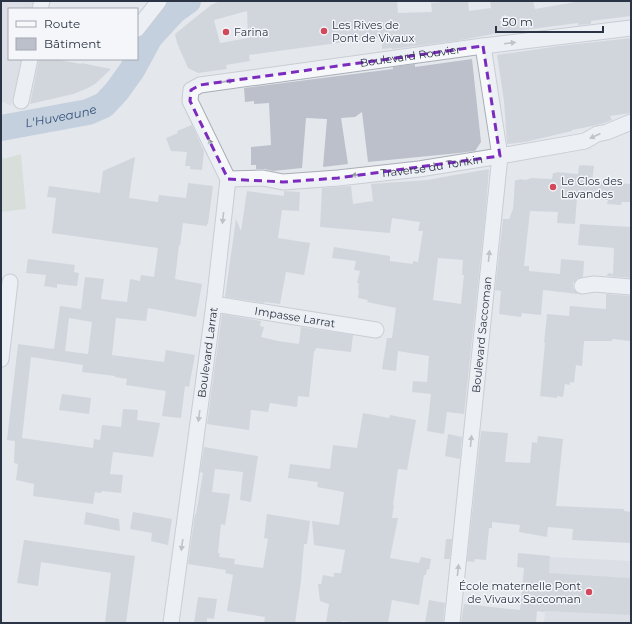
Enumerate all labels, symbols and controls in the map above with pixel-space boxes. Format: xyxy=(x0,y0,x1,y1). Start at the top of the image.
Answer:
legend xyxy=(8,8,138,60)
scale bar xyxy=(496,8,603,34)
text: 50 m xyxy=(502,14,533,29)
text: Route xyxy=(44,16,80,31)
place label: Les Rives de Pont de Vivaux xyxy=(332,18,414,45)
place label: Farina xyxy=(234,25,268,39)
marker: Les Rives de Pont de Vivaux xyxy=(319,26,329,36)
marker: Farina xyxy=(221,27,231,37)
text: Bâtiment xyxy=(44,36,101,51)
one-way arrow xyxy=(504,40,516,46)
street label: Boulevard Rouvier xyxy=(359,42,461,70)
one-way arrow xyxy=(222,78,234,84)
water label: L'Huveaune xyxy=(24,101,99,130)
one-way arrow xyxy=(589,133,600,139)
one-way arrow xyxy=(208,138,214,149)
street label: Traverse du Tonkin xyxy=(380,152,484,180)
one-way arrow xyxy=(351,172,363,179)
place label: Le Clos des Lavandes xyxy=(561,174,623,201)
marker: Le Clos des Lavandes xyxy=(548,182,558,192)
one-way arrow xyxy=(220,212,227,224)
one-way arrow xyxy=(486,250,493,262)
street label: Boulevard Saccoman xyxy=(469,276,495,393)
street label: Impasse Larrat xyxy=(254,304,337,330)
street label: Boulevard Larrat xyxy=(194,306,221,399)
one-way arrow xyxy=(196,410,202,422)
one-way arrow xyxy=(467,435,474,447)
one-way arrow xyxy=(179,539,185,551)
one-way arrow xyxy=(454,564,461,576)
place label: École maternelle Pont de Vivaux Saccoman xyxy=(459,579,582,606)
marker: École maternelle Pont de Vivaux Saccoman xyxy=(584,587,594,597)

